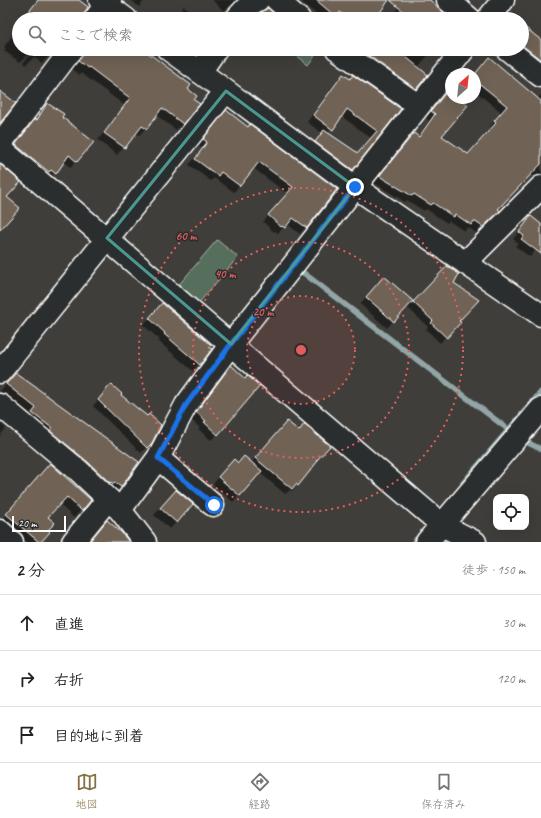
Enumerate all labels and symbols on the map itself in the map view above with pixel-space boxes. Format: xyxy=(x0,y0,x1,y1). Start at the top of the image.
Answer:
north arrow xyxy=(445,68,481,104)
route end xyxy=(346,178,364,196)
text: 60 m xyxy=(176,228,198,244)
text: 40 m xyxy=(215,266,236,282)
text: 20 m xyxy=(253,304,274,320)
centre of rings xyxy=(294,343,308,357)
route start xyxy=(205,496,223,514)
scale bar xyxy=(12,514,66,533)

